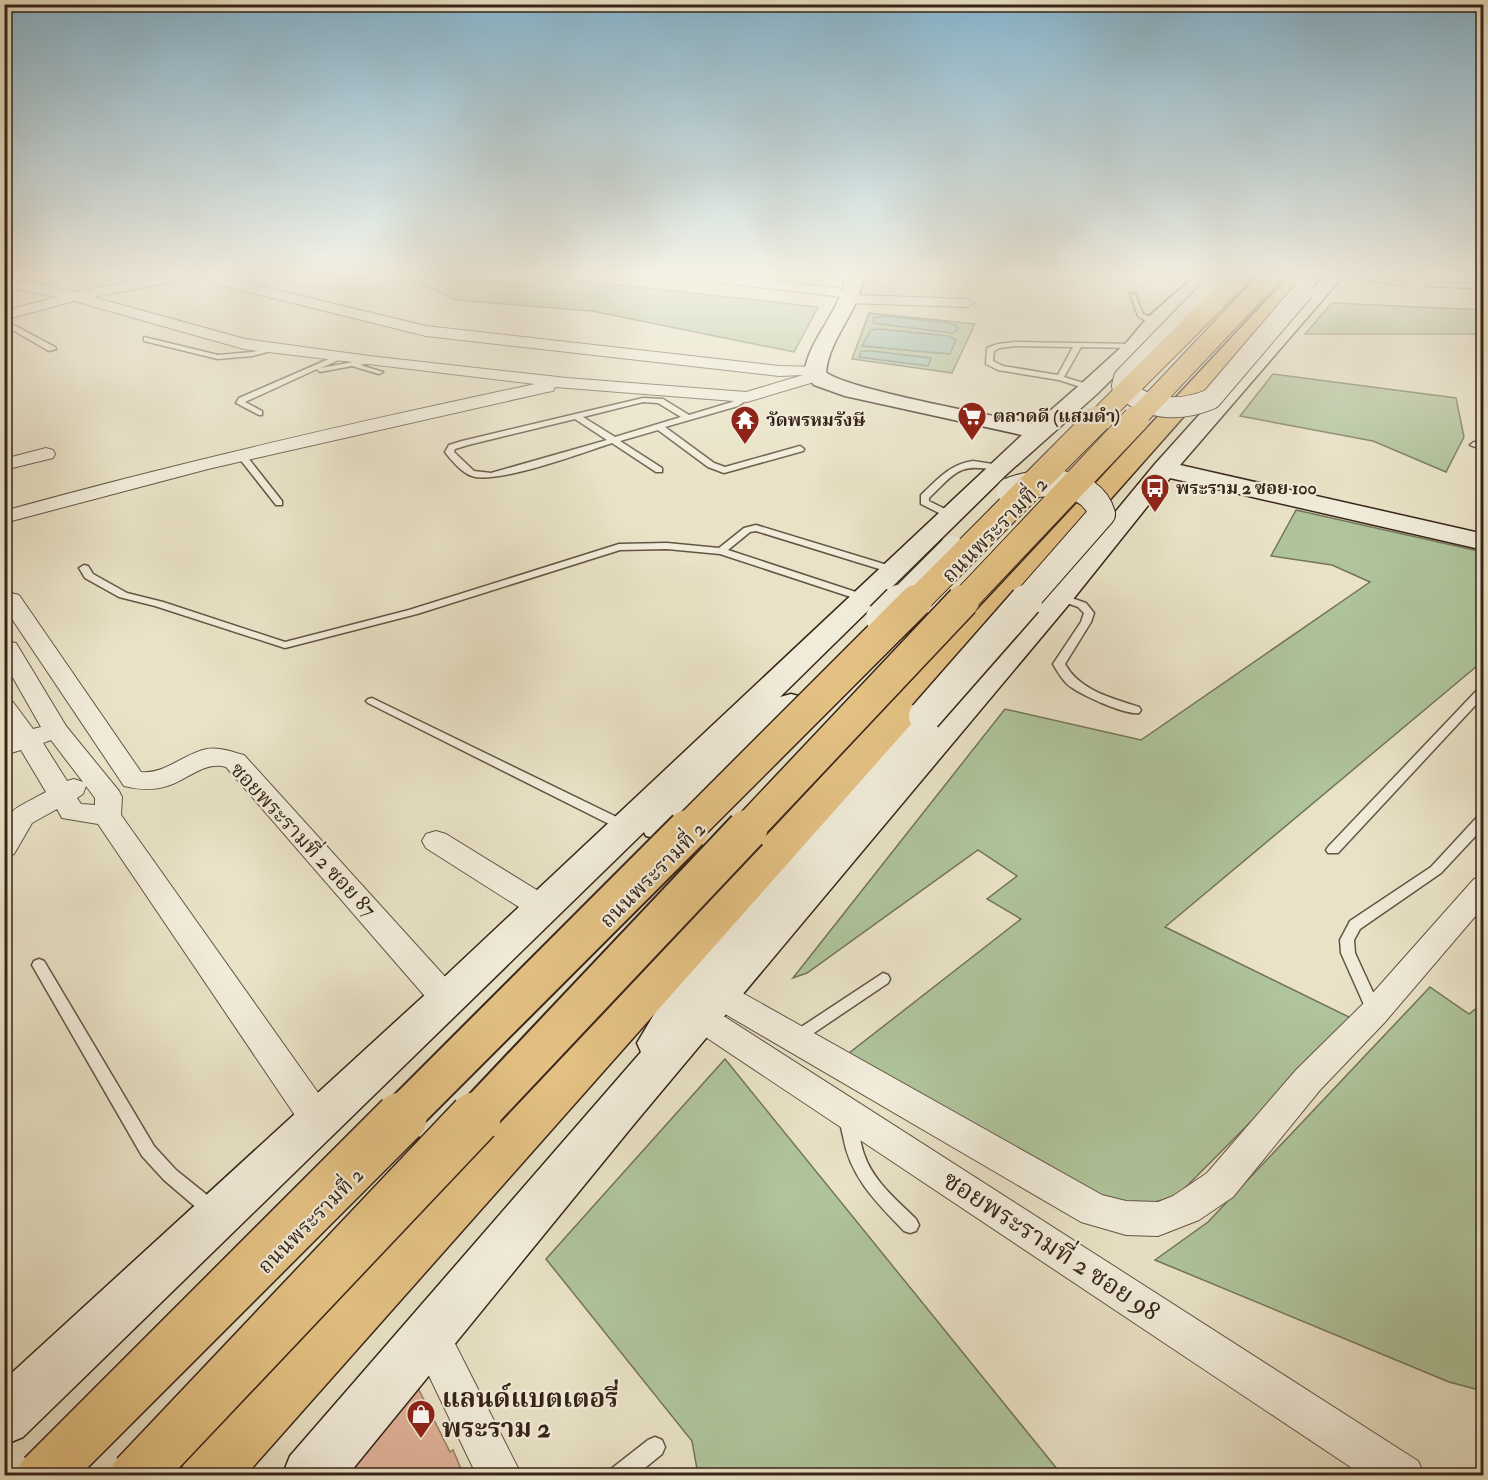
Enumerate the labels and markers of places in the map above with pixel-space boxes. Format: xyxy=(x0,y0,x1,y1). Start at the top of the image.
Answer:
supermarket icon: ตลาดดี (แสมดำ) xyxy=(956,400,988,442)
temple icon: วัดพรหมรังษี xyxy=(729,404,761,446)
place label: ตลาดดี (แสมดำ) xyxy=(993,405,1120,428)
place label: วัดพรหมรังษี xyxy=(766,409,865,432)
bus stop icon: พระราม 2 ซอย 100 xyxy=(1139,472,1171,514)
place label: พระราม 2 ซอย 100 xyxy=(1176,477,1317,500)
place label: แลนด์แบตเตอรี่ พระราม 2 xyxy=(442,1379,618,1445)
shop icon: แลนด์แบตเตอรี่ พระราม 2 xyxy=(405,1398,437,1440)

